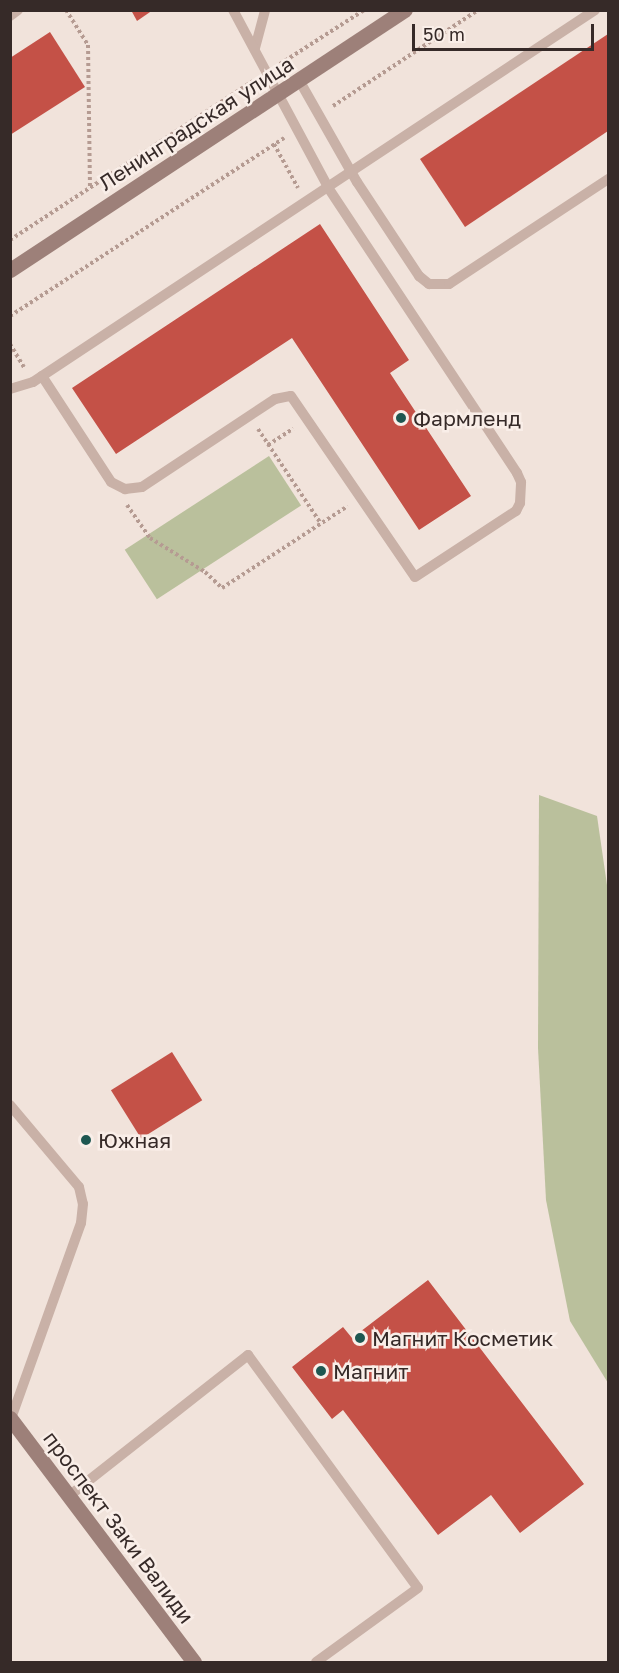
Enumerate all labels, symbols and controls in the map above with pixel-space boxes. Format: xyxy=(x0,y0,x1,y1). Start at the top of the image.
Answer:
scale bar xyxy=(415,12,596,50)
text: 50 m xyxy=(423,23,465,45)
street label: Ленинградская улица xyxy=(94,51,298,195)
place label: Фармленд xyxy=(413,405,521,431)
marker: Фармленд xyxy=(394,411,408,425)
place label: Южная xyxy=(98,1127,171,1153)
marker: Южная xyxy=(79,1133,93,1147)
place label: Магнит Косметик xyxy=(372,1325,553,1351)
marker: Магнит Косметик xyxy=(353,1331,367,1345)
place label: Магнит xyxy=(333,1358,408,1384)
marker: Магнит xyxy=(314,1364,328,1378)
street label: проспект Заки Валиди xyxy=(39,1426,199,1628)

